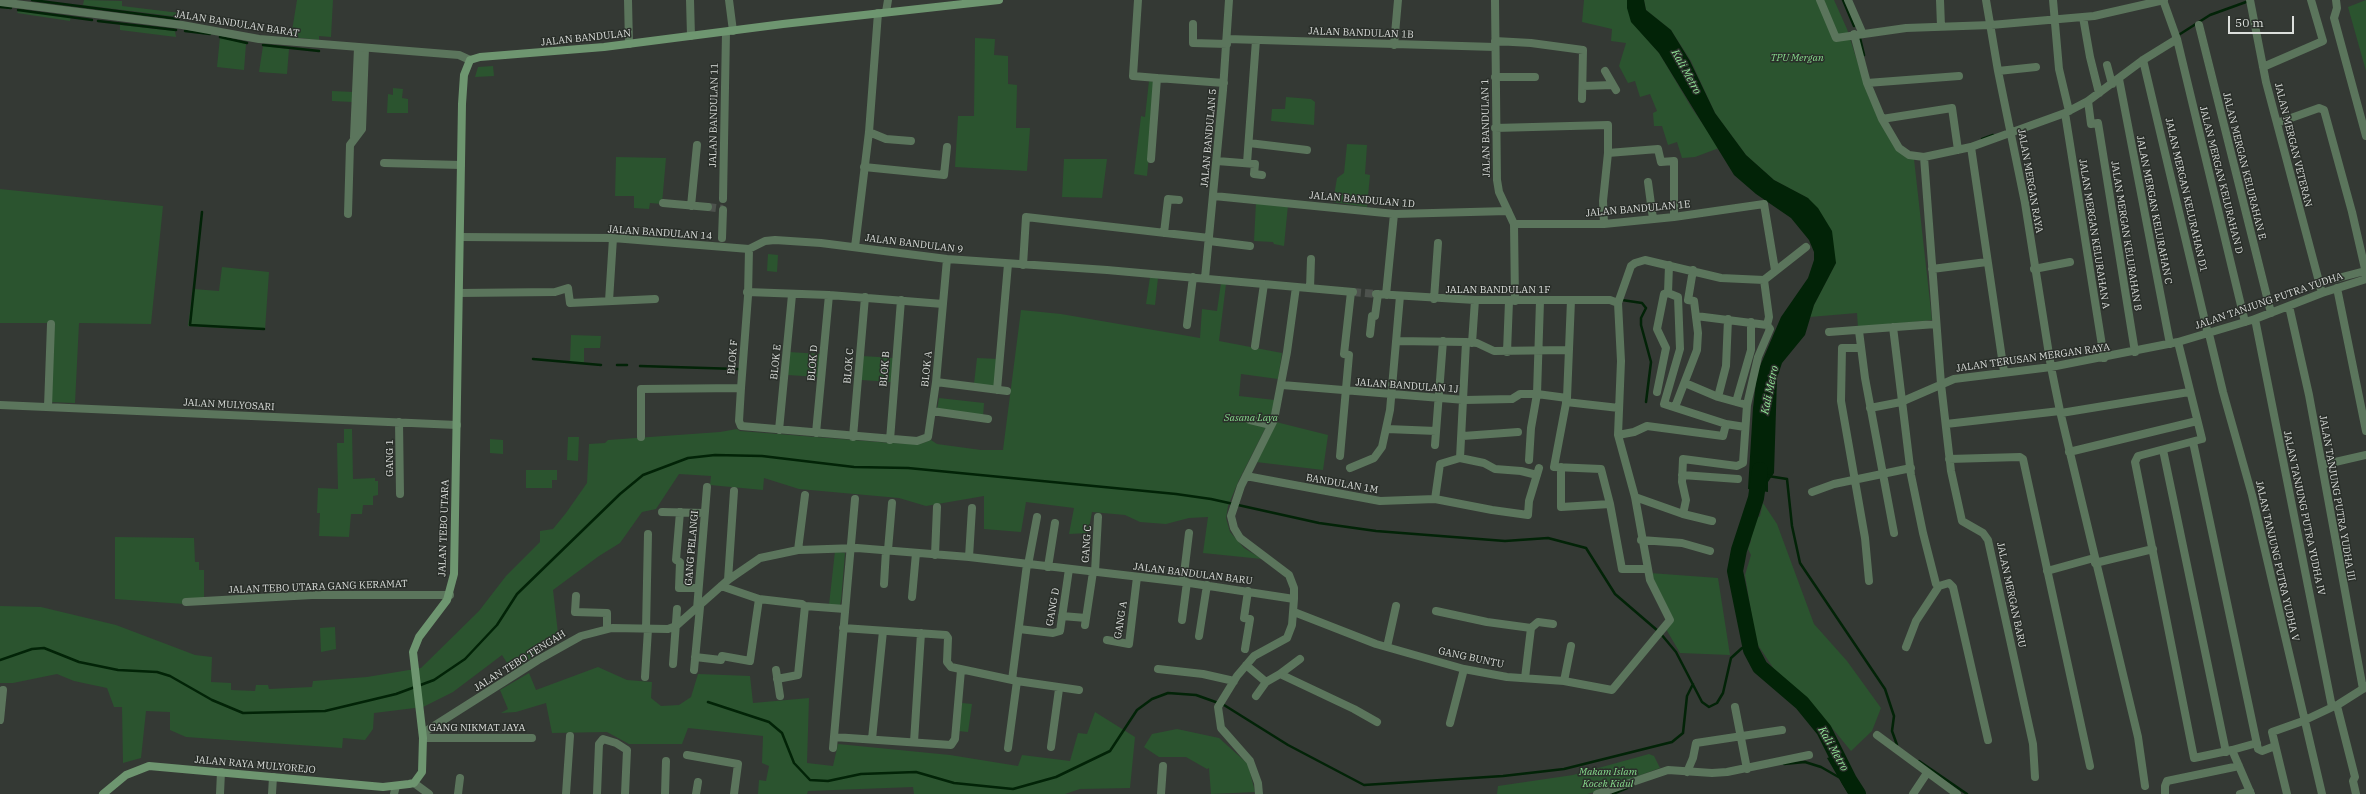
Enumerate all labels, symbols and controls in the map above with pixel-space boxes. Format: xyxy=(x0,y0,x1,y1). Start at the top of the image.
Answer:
street label: JALAN BANDULAN BARAT xyxy=(174,8,300,40)
scale bar xyxy=(2230,8,2296,34)
text: 50 m xyxy=(2235,15,2264,30)
street label: JALAN BANDULAN 1B xyxy=(1308,25,1414,41)
street label: JALAN BANDULAN xyxy=(540,27,632,49)
water label: Kali Metro xyxy=(1668,47,1704,97)
park label: TPU Mergan xyxy=(1770,52,1824,64)
street label: JALAN BANDULAN 11 xyxy=(707,63,721,167)
street label: JALAN BANDULAN 1 xyxy=(1479,79,1493,177)
street label: JALAN MERGAN VETERAN xyxy=(2272,82,2314,208)
street label: JALAN BANDULAN 5 xyxy=(1199,88,1219,188)
street label: JALAN MERGAN KELURAHAN E xyxy=(2220,91,2268,241)
street label: JALAN MERGAN KELURAHAN D xyxy=(2197,105,2245,255)
street label: JALAN MERGAN KELURAHAN D1 xyxy=(2162,117,2210,273)
street label: JALAN MERGAN RAYA xyxy=(2015,128,2045,234)
street label: JALAN MERGAN KELURAHAN C xyxy=(2134,135,2174,285)
street label: JALAN MERGAN KELURAHAN A xyxy=(2076,158,2112,310)
street label: JALAN MERGAN KELURAHAN B xyxy=(2108,160,2144,312)
street label: JALAN BANDULAN 1D xyxy=(1309,189,1415,211)
street label: JALAN BANDULAN 1E xyxy=(1585,198,1691,220)
street label: JALAN BANDULAN 14 xyxy=(607,223,713,243)
street label: JALAN BANDULAN 9 xyxy=(864,232,964,256)
street label: JALAN TANJUNG PUTRA YUDHA xyxy=(2194,270,2344,332)
street label: JALAN BANDULAN 1F xyxy=(1446,284,1550,296)
street label: BLOK F xyxy=(725,339,741,375)
street label: JALAN TERUSAN MERGAN RAYA xyxy=(1955,341,2111,375)
street label: BLOK E xyxy=(768,344,784,380)
street label: BLOK D xyxy=(805,344,821,382)
street label: BLOK C xyxy=(841,348,857,384)
street label: BLOK B xyxy=(877,351,893,387)
street label: BLOK A xyxy=(919,351,935,387)
water label: Kali Metro xyxy=(1758,364,1782,416)
street label: JALAN BANDULAN 1J xyxy=(1355,376,1459,396)
street label: JALAN MULYOSARI xyxy=(183,397,275,413)
park label: Sasana Laya xyxy=(1224,412,1278,424)
street label: JALAN TANJUNG PUTRA YUDHA III xyxy=(2316,414,2358,582)
street label: JALAN TANJUNG PUTRA YUDHA IV xyxy=(2281,430,2327,596)
street label: GANG 1 xyxy=(384,439,396,477)
street label: BANDULAN 1M xyxy=(1305,472,1379,496)
street label: JALAN TEBO UTARA xyxy=(436,479,452,577)
street label: JALAN TANJUNG PUTRA YUDHA V xyxy=(2253,480,2301,642)
street label: GANG PELANGI xyxy=(683,510,701,586)
street label: GANG C xyxy=(1080,525,1094,563)
street label: JALAN MERGAN BARU xyxy=(1994,541,2028,649)
street label: JALAN BANDULAN BARU xyxy=(1133,561,1253,587)
street label: JALAN TEBO UTARA GANG KERAMAT xyxy=(228,578,408,596)
street label: GANG D xyxy=(1044,587,1062,627)
street label: GANG A xyxy=(1112,600,1130,640)
street label: JALAN TEBO TENGAH xyxy=(472,628,568,694)
street label: GANG BUNTU xyxy=(1437,645,1505,671)
street label: GANG NIKMAT JAYA xyxy=(429,722,525,734)
water label: Kali Metro xyxy=(1815,724,1851,774)
street label: JALAN RAYA MULYOREJO xyxy=(194,754,316,776)
park label: Makam Islam Kocek Kidul xyxy=(1579,766,1637,790)

